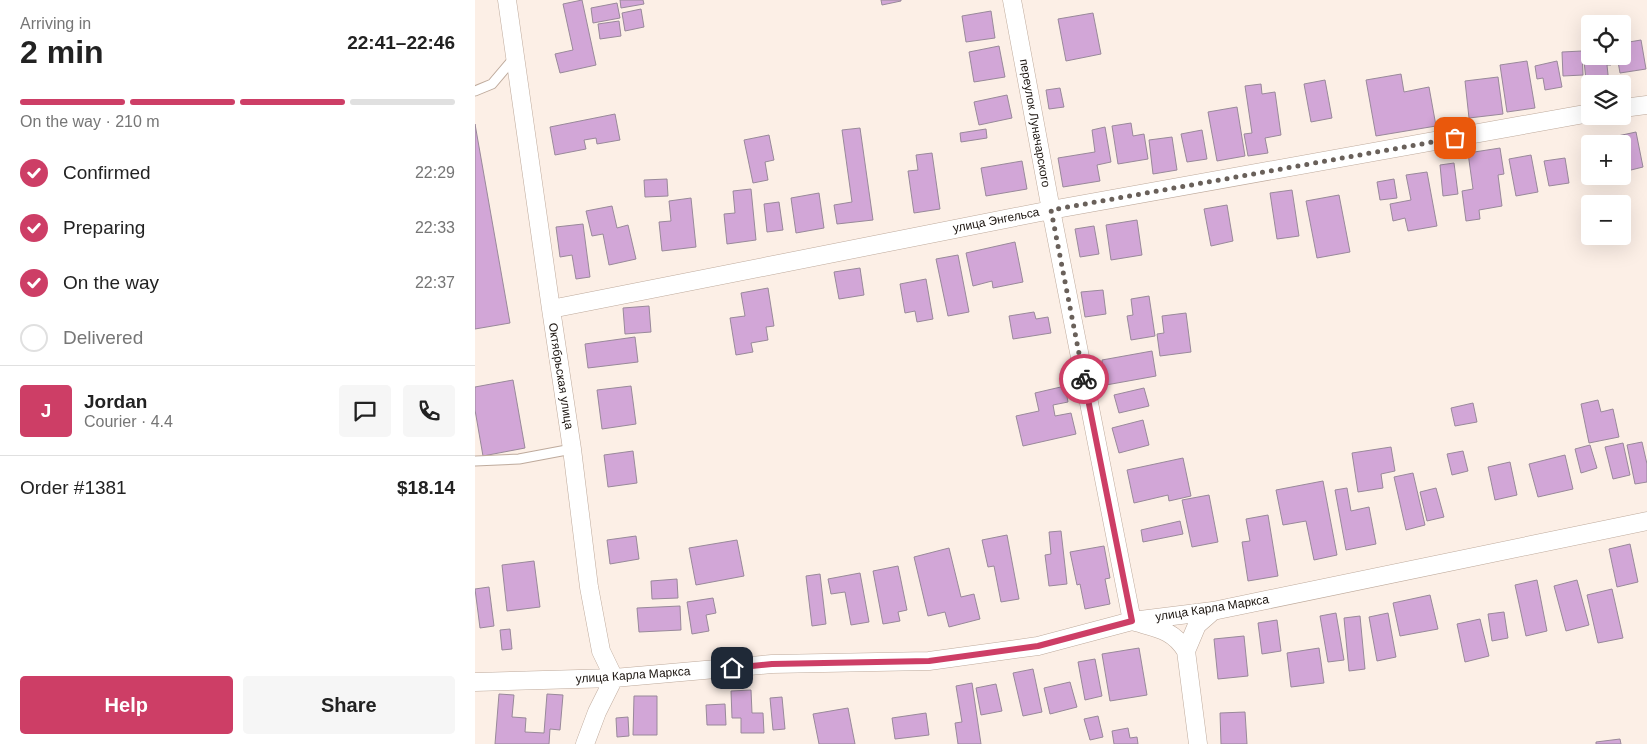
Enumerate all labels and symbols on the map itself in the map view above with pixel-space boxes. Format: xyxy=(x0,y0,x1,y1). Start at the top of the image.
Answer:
street label: переулок Луначарского xyxy=(1017,58,1053,189)
pin xyxy=(1434,117,1476,159)
street label: улица Энгельса xyxy=(952,205,1041,235)
street label: Октябрьская улица xyxy=(546,322,576,431)
courier xyxy=(1059,354,1109,404)
street label: улица Карла Маркса xyxy=(1154,592,1270,624)
pin xyxy=(711,647,753,689)
street label: улица Карла Маркса xyxy=(575,664,691,686)

